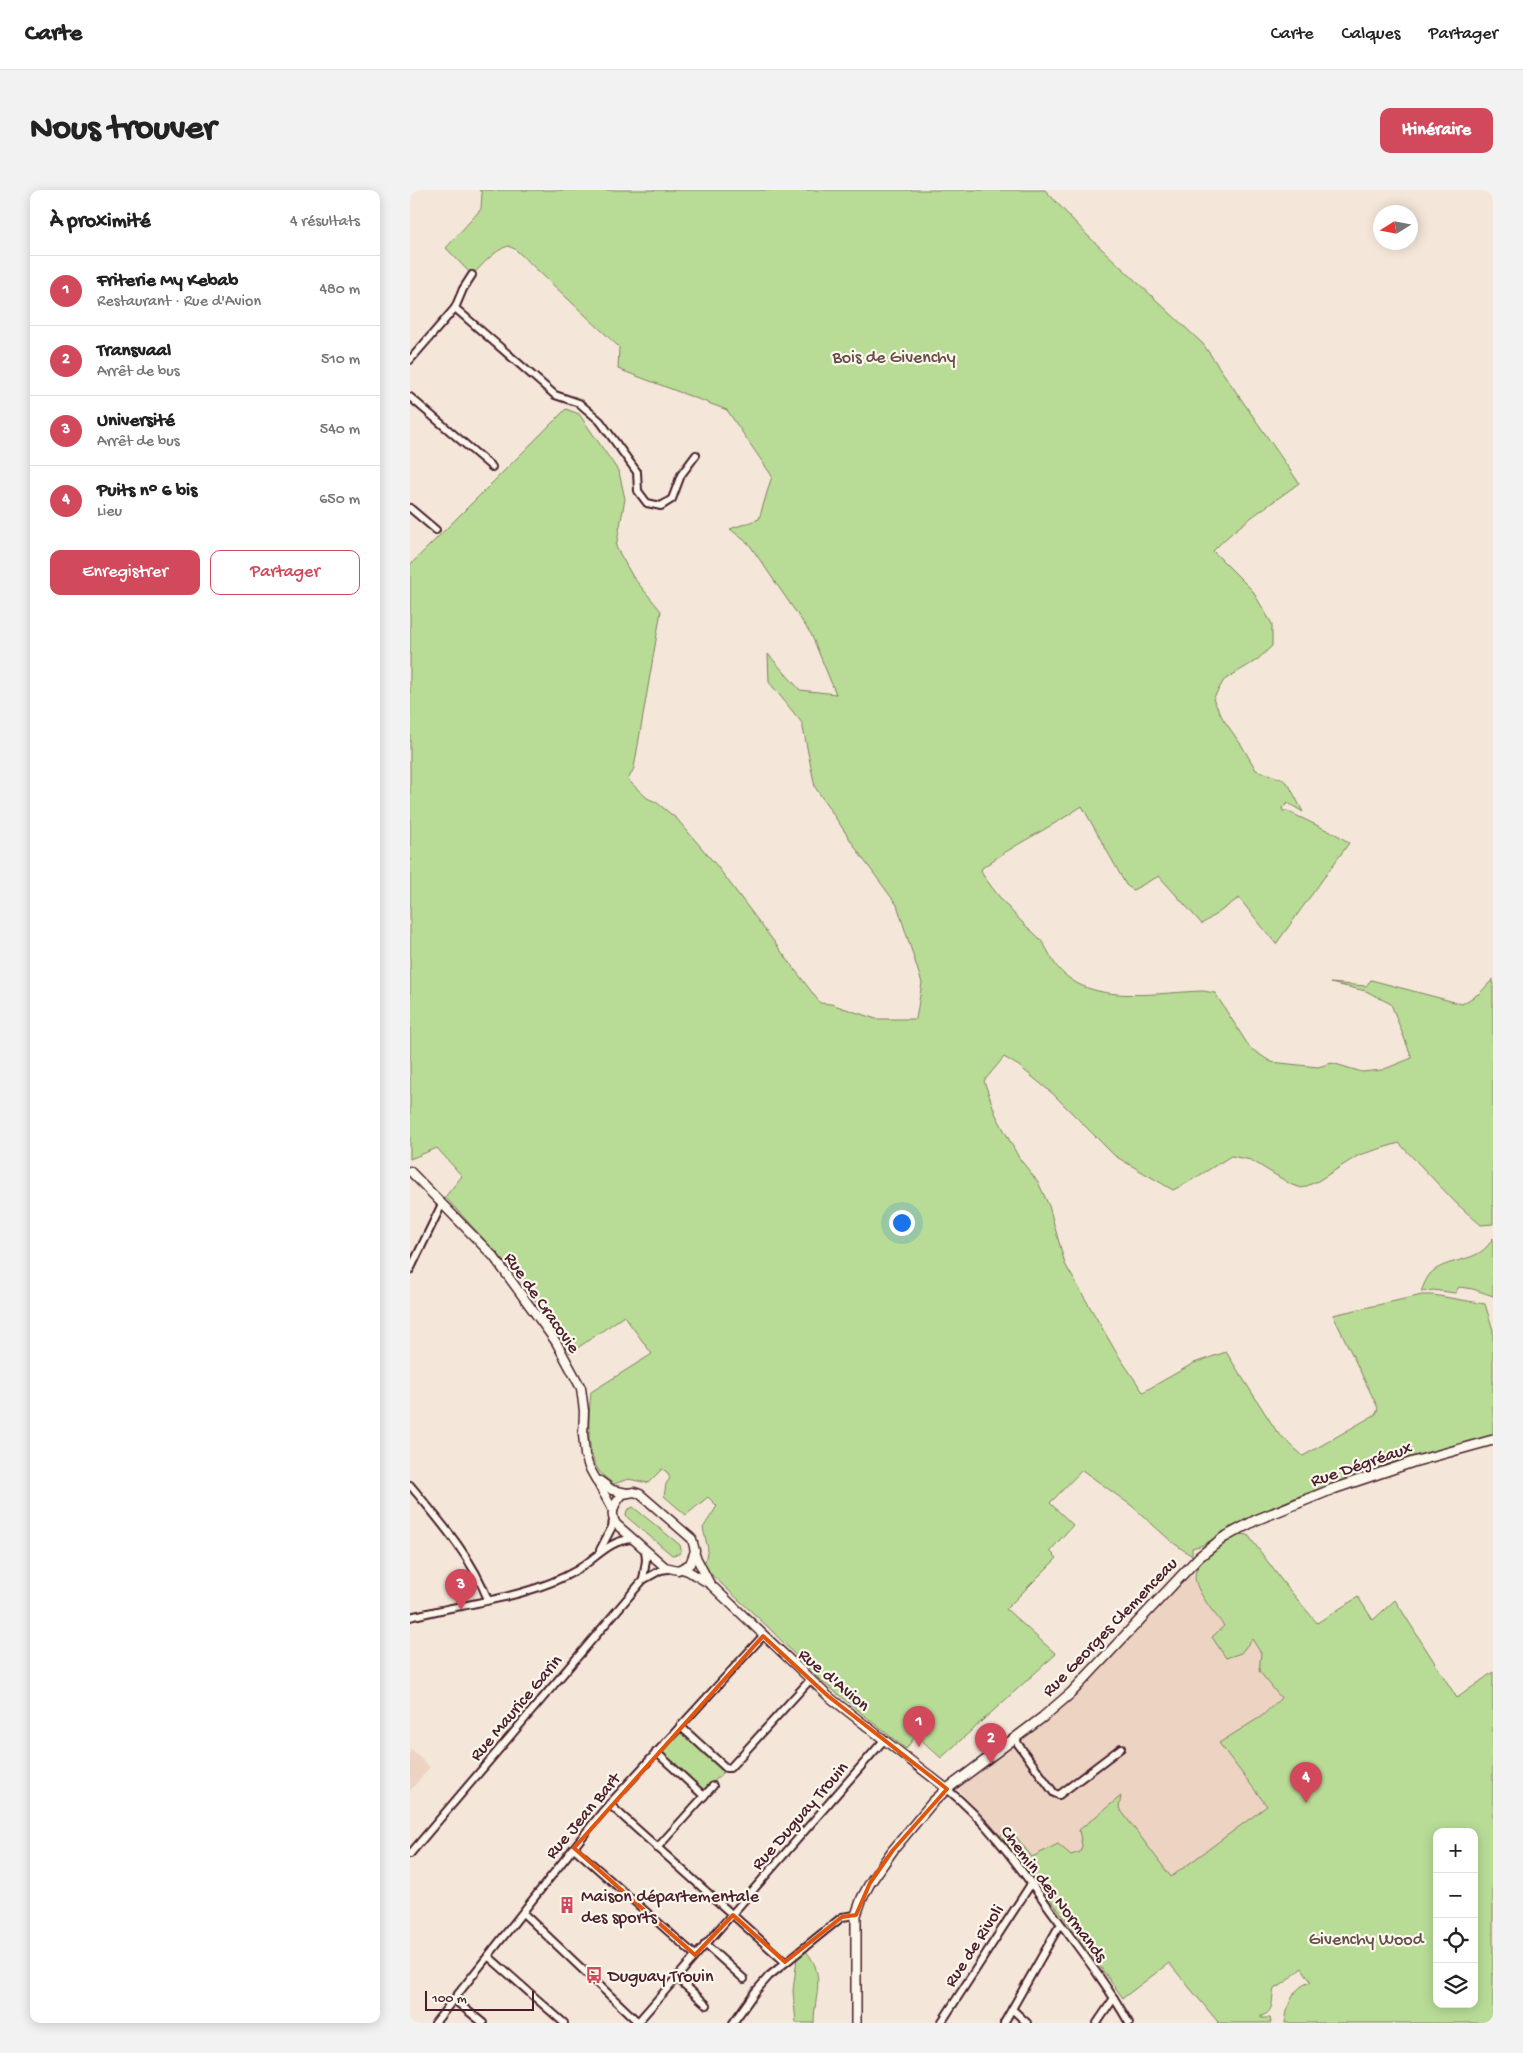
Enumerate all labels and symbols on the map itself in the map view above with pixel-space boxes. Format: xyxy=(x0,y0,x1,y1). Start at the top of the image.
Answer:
north arrow xyxy=(1373,205,1418,250)
park label: Bois de Givenchy xyxy=(831,348,956,369)
your location xyxy=(889,1210,915,1236)
street label: Rue de Cracovie xyxy=(498,1249,584,1358)
street label: Rue Dégréaux xyxy=(1308,1438,1416,1493)
street label: Rue Georges Clemenceau xyxy=(1039,1553,1183,1702)
pin: 3 xyxy=(445,1569,477,1610)
street label: Rue d'Avion xyxy=(793,1645,874,1717)
street label: Rue Maurice Garin xyxy=(466,1651,568,1766)
pin: 1 xyxy=(903,1706,935,1747)
pin: 2 xyxy=(975,1723,1007,1764)
street label: Rue Duguay Trouin xyxy=(748,1758,854,1875)
pin: 4 xyxy=(1290,1762,1322,1803)
street label: Rue Jean Bart xyxy=(542,1768,627,1864)
street label: Chemin des Normands xyxy=(995,1822,1112,1968)
place label: Maison départementale des sports xyxy=(581,1887,760,1929)
building icon: Maison départementale des sports xyxy=(557,1895,577,1915)
street label: Rue de Rivoli xyxy=(941,1901,1010,1992)
park label: Givenchy Wood xyxy=(1309,1930,1425,1951)
bus stop icon: Duguay Trouin xyxy=(584,1965,604,1985)
place label: Duguay Trouin xyxy=(607,1967,714,1988)
scale bar xyxy=(425,1988,534,2011)

